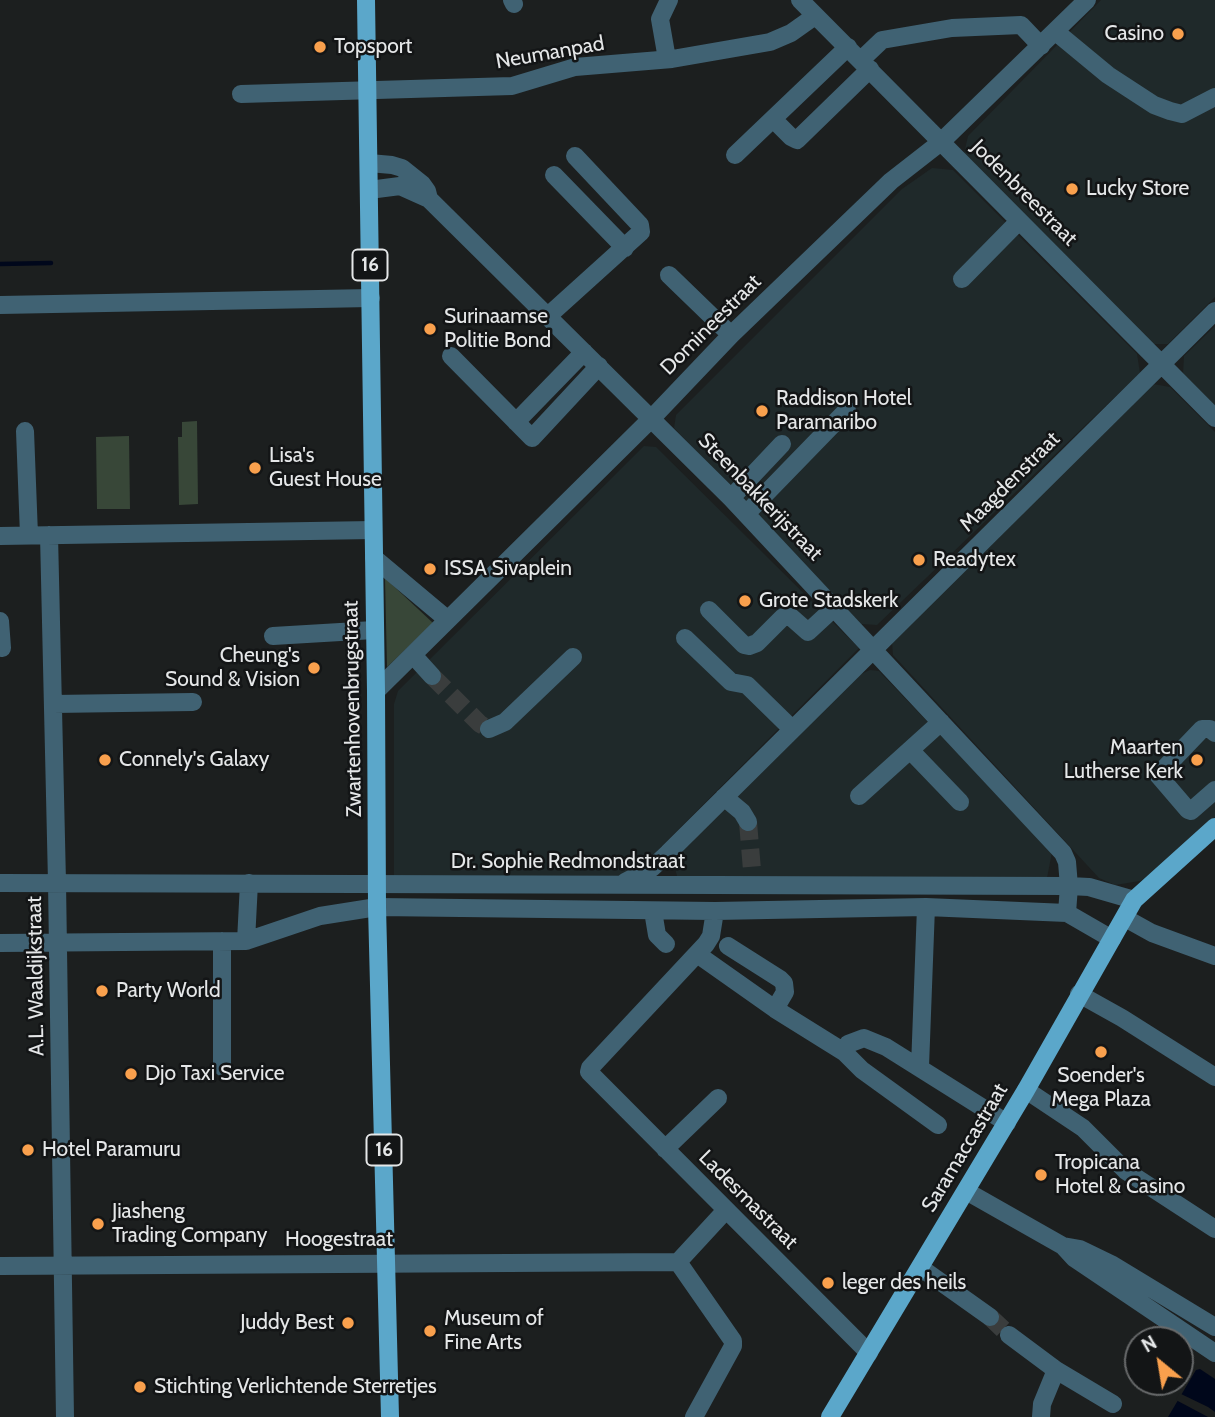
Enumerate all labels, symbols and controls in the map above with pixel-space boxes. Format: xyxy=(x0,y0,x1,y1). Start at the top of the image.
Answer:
place label: Casino xyxy=(1105,21,1164,47)
marker: Casino xyxy=(1170,26,1186,42)
street label: Neumanpad xyxy=(494,31,606,75)
place label: Topsport xyxy=(334,34,412,60)
marker: Topsport xyxy=(312,39,328,55)
street label: Jodenbreestraat xyxy=(966,135,1082,251)
place label: Lucky Store xyxy=(1086,176,1189,202)
marker: Lucky Store xyxy=(1064,181,1080,197)
road number: 16 xyxy=(352,249,388,280)
street label: Domineestraat xyxy=(655,269,767,381)
place label: Surinaamse Politie Bond xyxy=(444,304,551,354)
marker: Surinaamse Politie Bond xyxy=(422,321,438,337)
place label: Raddison Hotel Paramaribo xyxy=(776,386,912,436)
marker: Raddison Hotel Paramaribo xyxy=(754,403,770,419)
street label: Maagdenstraat xyxy=(955,427,1065,537)
street label: Steenbakkerijstraat xyxy=(693,428,827,566)
place label: Lisa's Guest House xyxy=(269,443,382,493)
marker: Lisa's Guest House xyxy=(247,460,263,476)
place label: Readytex xyxy=(933,547,1016,573)
marker: Readytex xyxy=(911,552,927,568)
place label: ISSA Sivaplein xyxy=(444,556,572,582)
marker: ISSA Sivaplein xyxy=(422,561,438,577)
place label: Grote Stadskerk xyxy=(759,588,898,614)
marker: Grote Stadskerk xyxy=(737,593,753,609)
street label: Zwartenhovenbrugstraat xyxy=(339,600,367,818)
place label: Cheung's Sound & Vision xyxy=(165,643,300,693)
marker: Cheung's Sound & Vision xyxy=(306,660,322,676)
place label: Maarten Lutherse Kerk xyxy=(1064,735,1183,785)
place label: Connely's Galaxy xyxy=(119,747,269,773)
marker: Connely's Galaxy xyxy=(97,752,113,768)
marker: Maarten Lutherse Kerk xyxy=(1189,752,1205,768)
street label: Dr. Sophie Redmondstraat xyxy=(451,849,685,875)
street label: A.L. Waaldijkstraat xyxy=(22,896,50,1056)
place label: Party World xyxy=(116,978,221,1004)
marker: Party World xyxy=(94,983,110,999)
marker: Soender's Mega Plaza xyxy=(1093,1044,1109,1060)
place label: Djo Taxi Service xyxy=(145,1061,285,1087)
place label: Soender's Mega Plaza xyxy=(1051,1063,1151,1113)
marker: Djo Taxi Service xyxy=(123,1066,139,1082)
street label: Saramaccastraat xyxy=(917,1079,1013,1217)
road number: 16 xyxy=(366,1134,402,1166)
place label: Hotel Paramuru xyxy=(42,1137,181,1163)
marker: Hotel Paramuru xyxy=(20,1142,36,1158)
street label: Ladesmastraat xyxy=(693,1145,803,1255)
place label: Tropicana Hotel & Casino xyxy=(1055,1150,1185,1200)
marker: Tropicana Hotel & Casino xyxy=(1033,1167,1049,1183)
place label: Jiasheng Trading Company xyxy=(112,1199,267,1249)
marker: Jiasheng Trading Company xyxy=(90,1216,106,1232)
street label: Hoogestraat xyxy=(285,1227,393,1253)
place label: leger des heils xyxy=(842,1270,966,1296)
marker: leger des heils xyxy=(820,1275,836,1291)
place label: Museum of Fine Arts xyxy=(444,1306,544,1356)
place label: Juddy Best xyxy=(240,1310,334,1336)
marker: Juddy Best xyxy=(340,1315,356,1331)
marker: Museum of Fine Arts xyxy=(422,1323,438,1339)
north arrow xyxy=(1124,1326,1194,1396)
text: N xyxy=(1138,1331,1161,1357)
place label: Stichting Verlichtende Sterretjes xyxy=(154,1374,437,1400)
marker: Stichting Verlichtende Sterretjes xyxy=(132,1379,148,1395)

